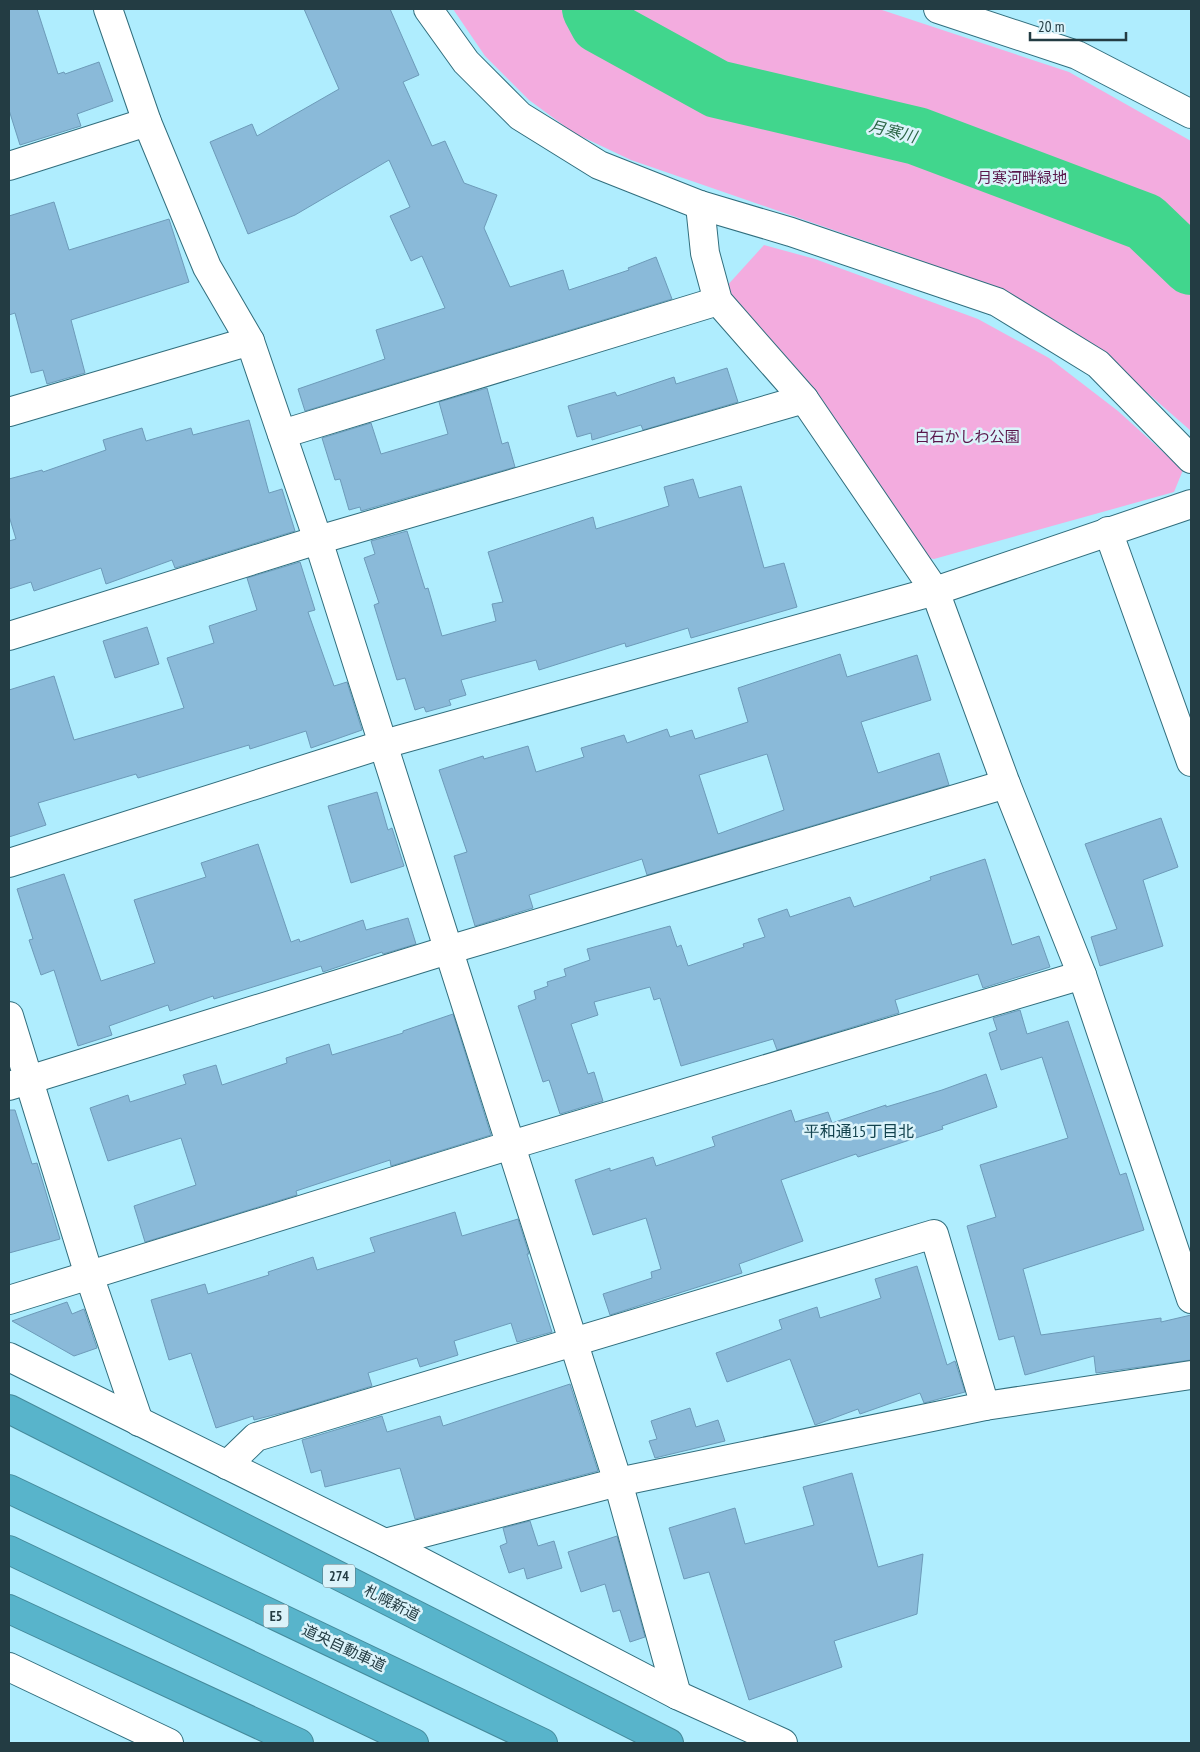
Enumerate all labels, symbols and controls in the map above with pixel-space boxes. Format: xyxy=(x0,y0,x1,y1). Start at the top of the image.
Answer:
scale bar xyxy=(1030,10,1126,42)
text: 20 m xyxy=(1038,17,1064,36)
water label: 月寒川 xyxy=(867,115,921,147)
park label: 月寒河畔緑地 xyxy=(977,168,1067,187)
park label: 白石かしわ公園 xyxy=(914,427,1020,446)
district label: 平和通15丁目北 xyxy=(804,1121,914,1141)
road number: 274 xyxy=(323,1564,355,1588)
street label: 札幌新道 xyxy=(361,1580,423,1625)
road number: E5 xyxy=(264,1604,288,1628)
street label: 道央自動車道 xyxy=(299,1620,389,1675)

